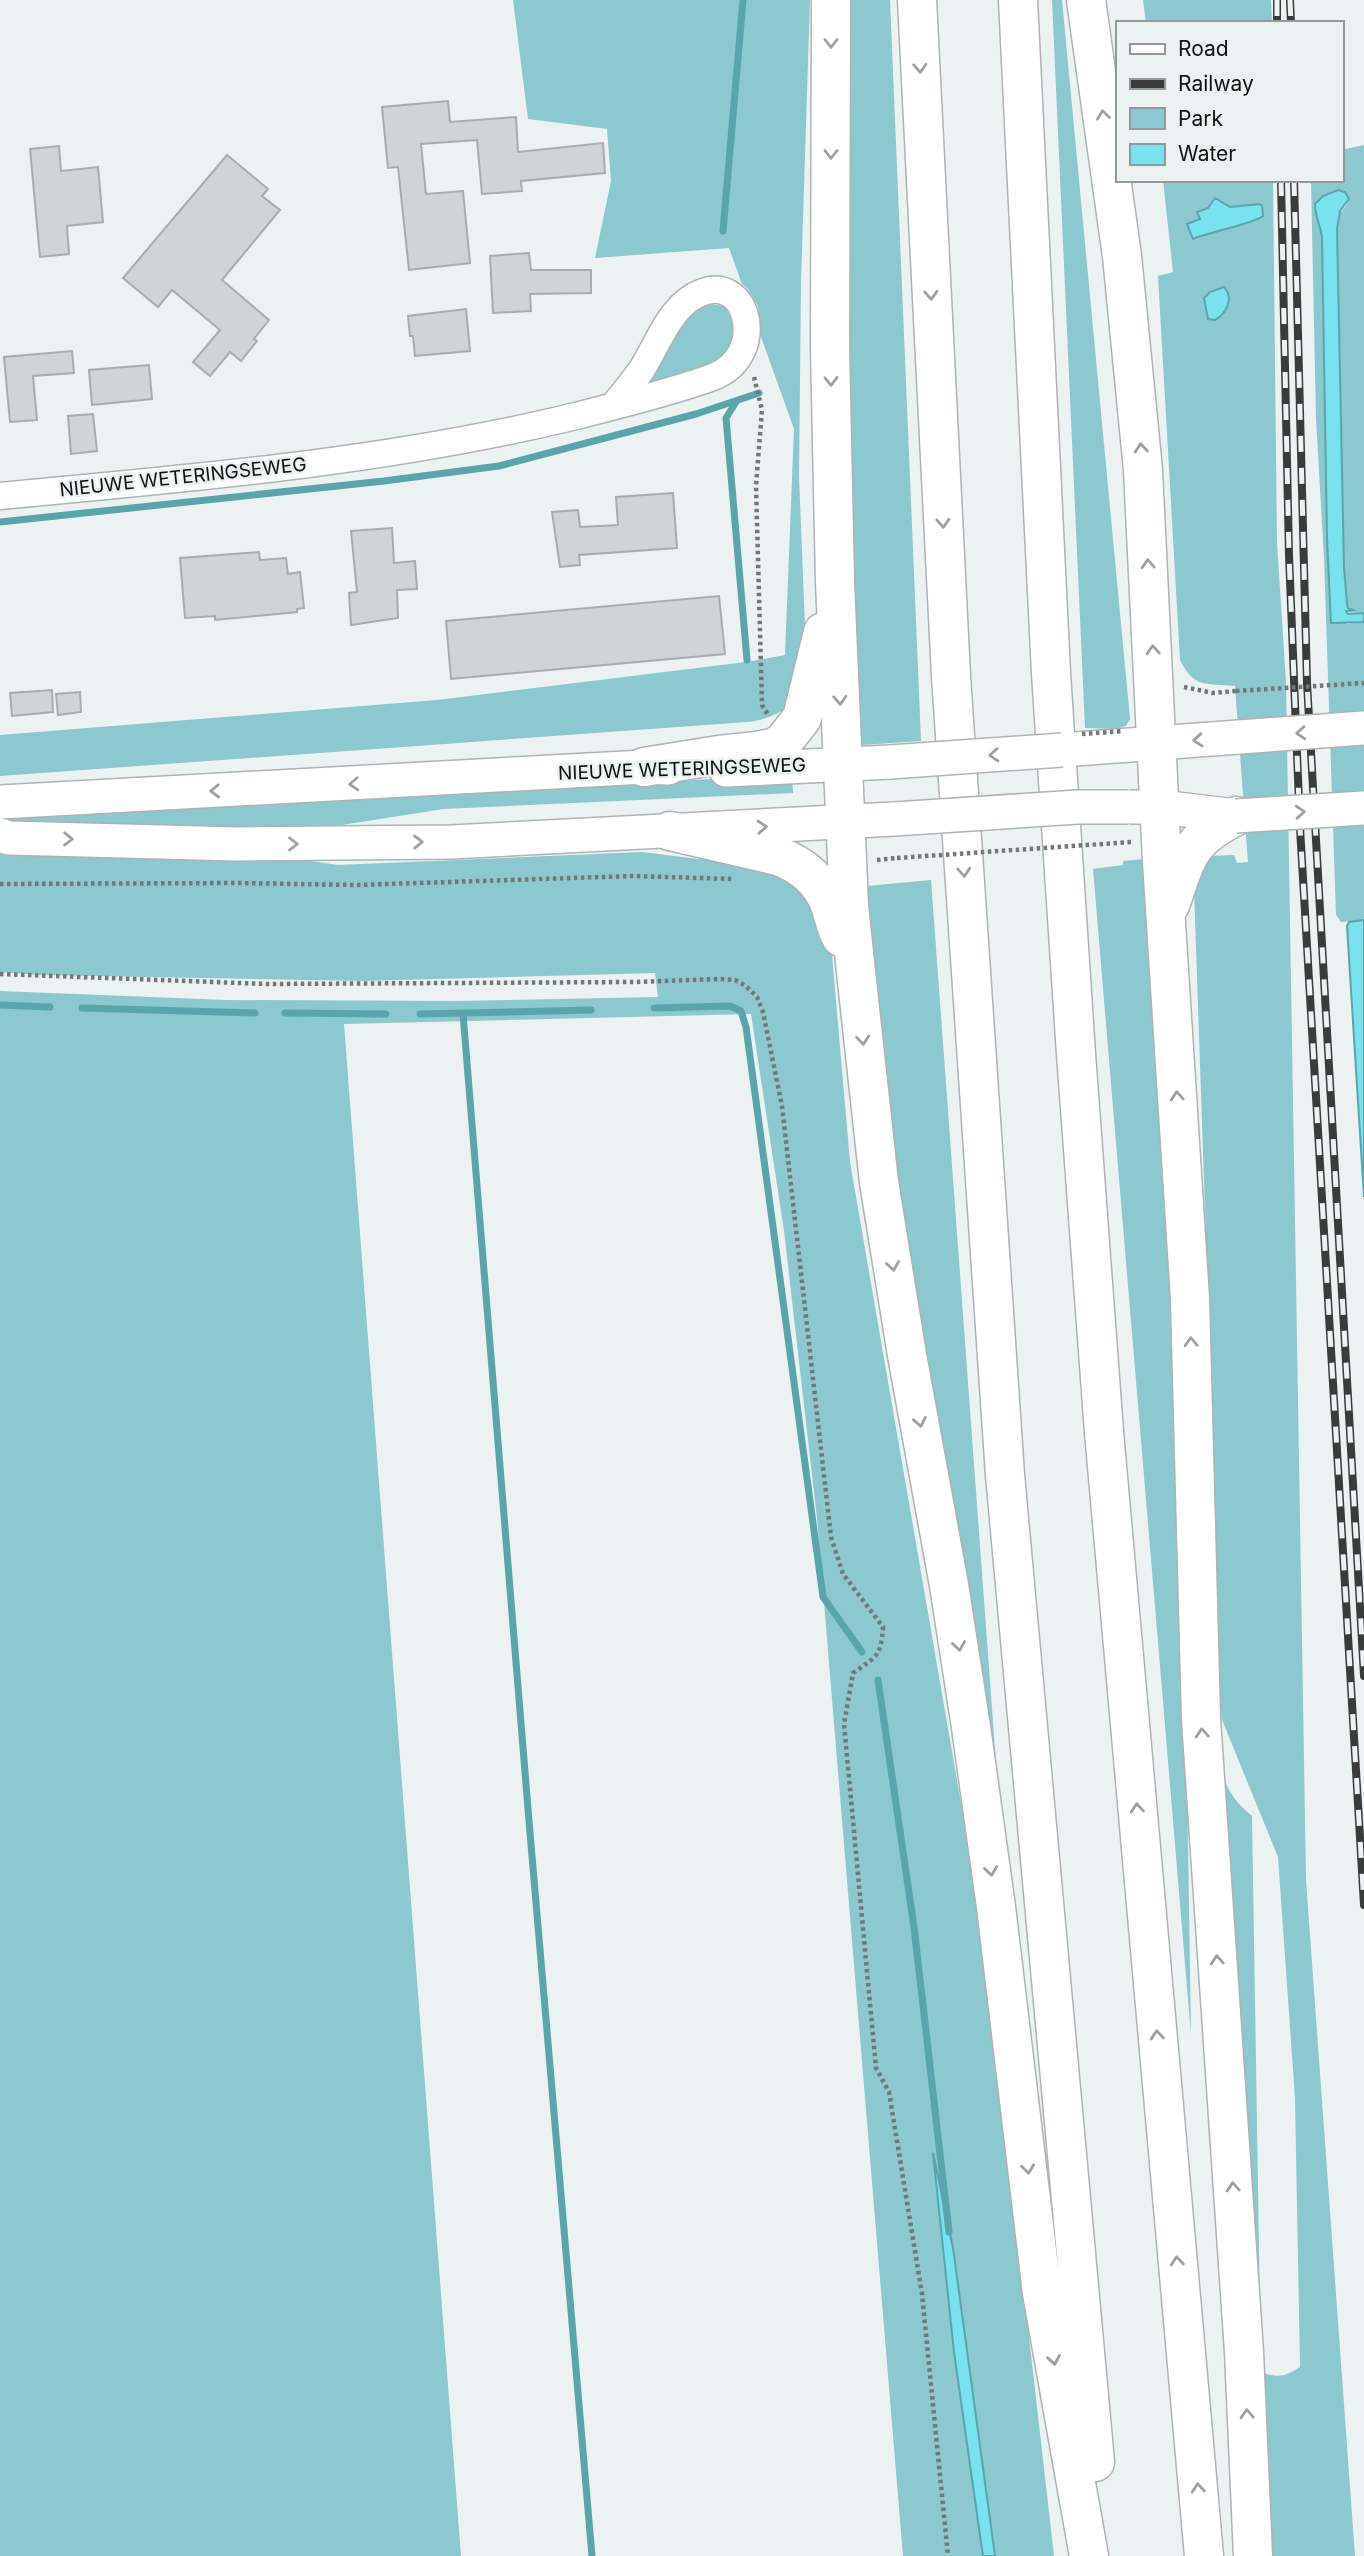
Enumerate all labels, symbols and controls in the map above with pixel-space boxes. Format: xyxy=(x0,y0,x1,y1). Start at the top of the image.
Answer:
legend xyxy=(1116,21,1343,182)
text: Road xyxy=(1178,36,1229,61)
one-way arrow xyxy=(823,38,839,48)
one-way arrow xyxy=(912,63,927,74)
text: Railway xyxy=(1178,71,1254,96)
text: Park xyxy=(1178,106,1223,131)
one-way arrow xyxy=(1096,109,1111,121)
text: Water xyxy=(1178,141,1236,166)
one-way arrow xyxy=(823,149,839,159)
one-way arrow xyxy=(924,290,939,301)
one-way arrow xyxy=(823,376,838,387)
one-way arrow xyxy=(1134,442,1149,453)
street label: NIEUWE WETERINGSEWEG xyxy=(58,453,308,501)
one-way arrow xyxy=(935,517,950,528)
one-way arrow xyxy=(1141,558,1156,569)
one-way arrow xyxy=(1146,644,1161,655)
one-way arrow xyxy=(832,694,847,705)
one-way arrow xyxy=(1296,725,1307,740)
one-way arrow xyxy=(1192,732,1203,747)
one-way arrow xyxy=(989,747,1000,762)
street label: NIEUWE WETERINGSEWEG xyxy=(558,753,806,785)
one-way arrow xyxy=(348,777,359,792)
one-way arrow xyxy=(209,784,220,799)
one-way arrow xyxy=(1295,805,1306,820)
one-way arrow xyxy=(757,819,768,834)
one-way arrow xyxy=(63,831,74,847)
one-way arrow xyxy=(413,834,424,850)
one-way arrow xyxy=(289,836,299,852)
one-way arrow xyxy=(956,867,971,878)
one-way arrow xyxy=(855,1034,870,1046)
one-way arrow xyxy=(1170,1090,1185,1101)
one-way arrow xyxy=(885,1260,900,1271)
one-way arrow xyxy=(1184,1336,1199,1347)
one-way arrow xyxy=(911,1416,926,1428)
one-way arrow xyxy=(951,1640,966,1652)
one-way arrow xyxy=(1195,1728,1210,1739)
one-way arrow xyxy=(1130,1802,1145,1813)
one-way arrow xyxy=(983,1866,998,1877)
one-way arrow xyxy=(1210,1955,1225,1966)
one-way arrow xyxy=(1150,2029,1165,2040)
one-way arrow xyxy=(1020,2163,1035,2175)
one-way arrow xyxy=(1225,2182,1240,2193)
one-way arrow xyxy=(1170,2256,1185,2267)
one-way arrow xyxy=(1046,2354,1061,2366)
one-way arrow xyxy=(1239,2409,1254,2420)
one-way arrow xyxy=(1191,2482,1206,2493)

